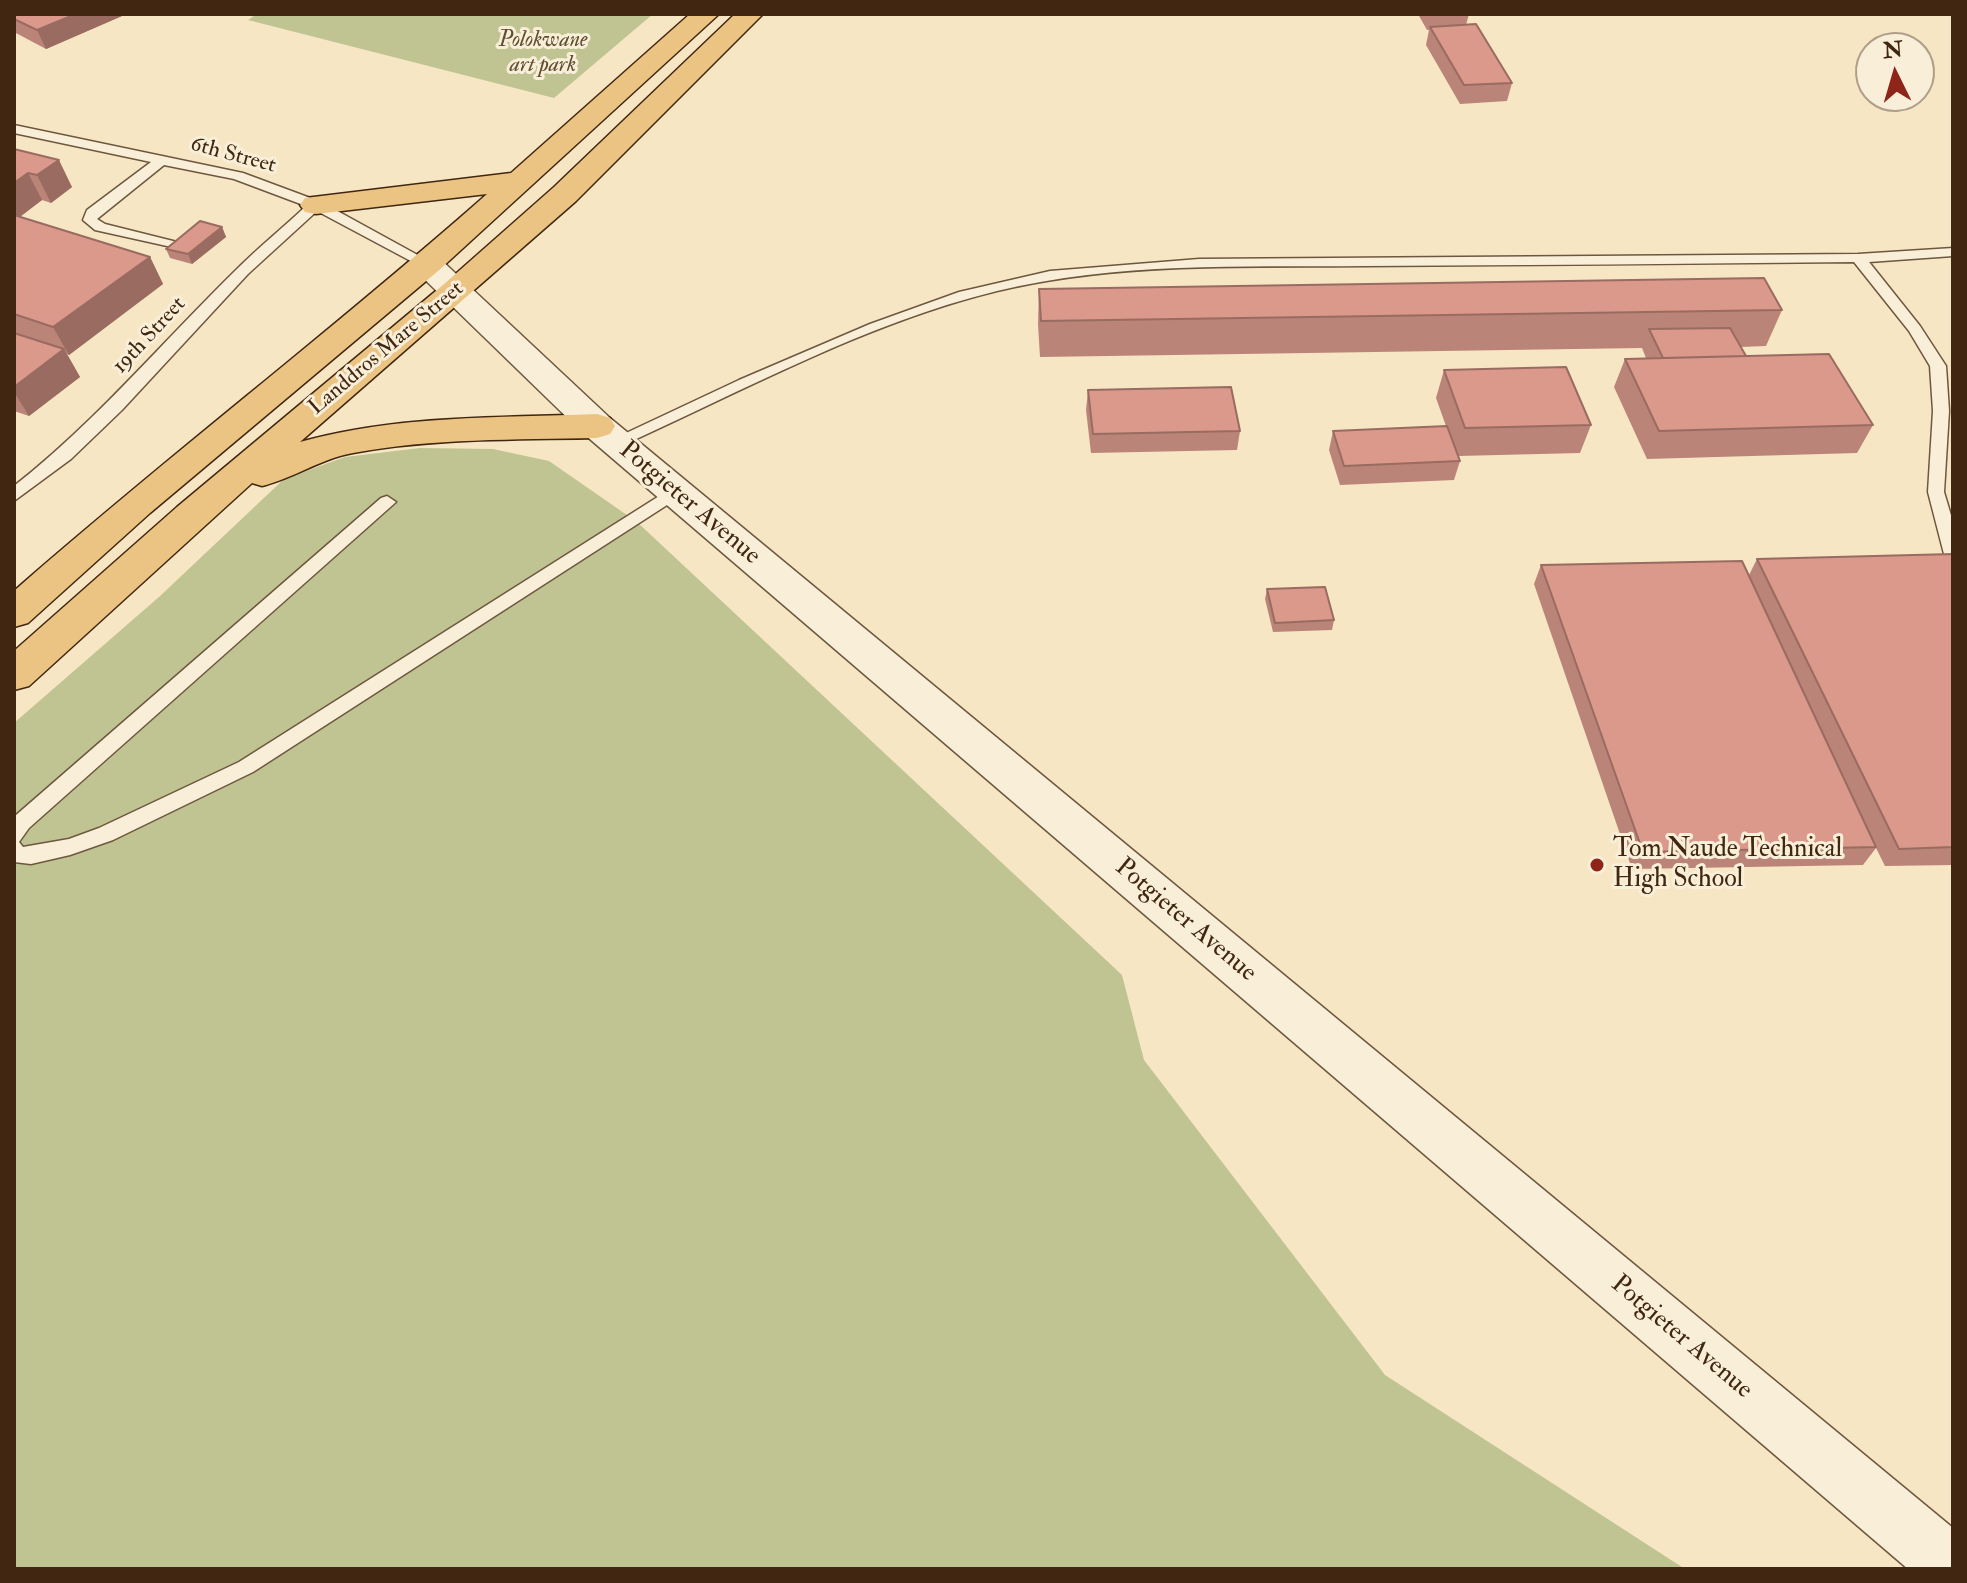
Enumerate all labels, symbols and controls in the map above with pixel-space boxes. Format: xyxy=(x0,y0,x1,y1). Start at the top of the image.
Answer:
park label: Polokwane art park xyxy=(499,28,587,80)
north arrow xyxy=(1855,32,1935,112)
text: N xyxy=(1882,35,1904,65)
street label: 6th Street xyxy=(187,132,279,180)
street label: Landdros Mare Street xyxy=(304,277,470,421)
street label: 19th Street xyxy=(108,292,192,380)
street label: Potgieter Avenue xyxy=(612,436,766,572)
place label: Tom Naude Technical High School xyxy=(1613,834,1842,896)
street label: Potgieter Avenue xyxy=(1108,853,1262,989)
marker: Tom Naude Technical High School xyxy=(1588,856,1606,874)
street label: Potgieter Avenue xyxy=(1604,1270,1758,1406)

